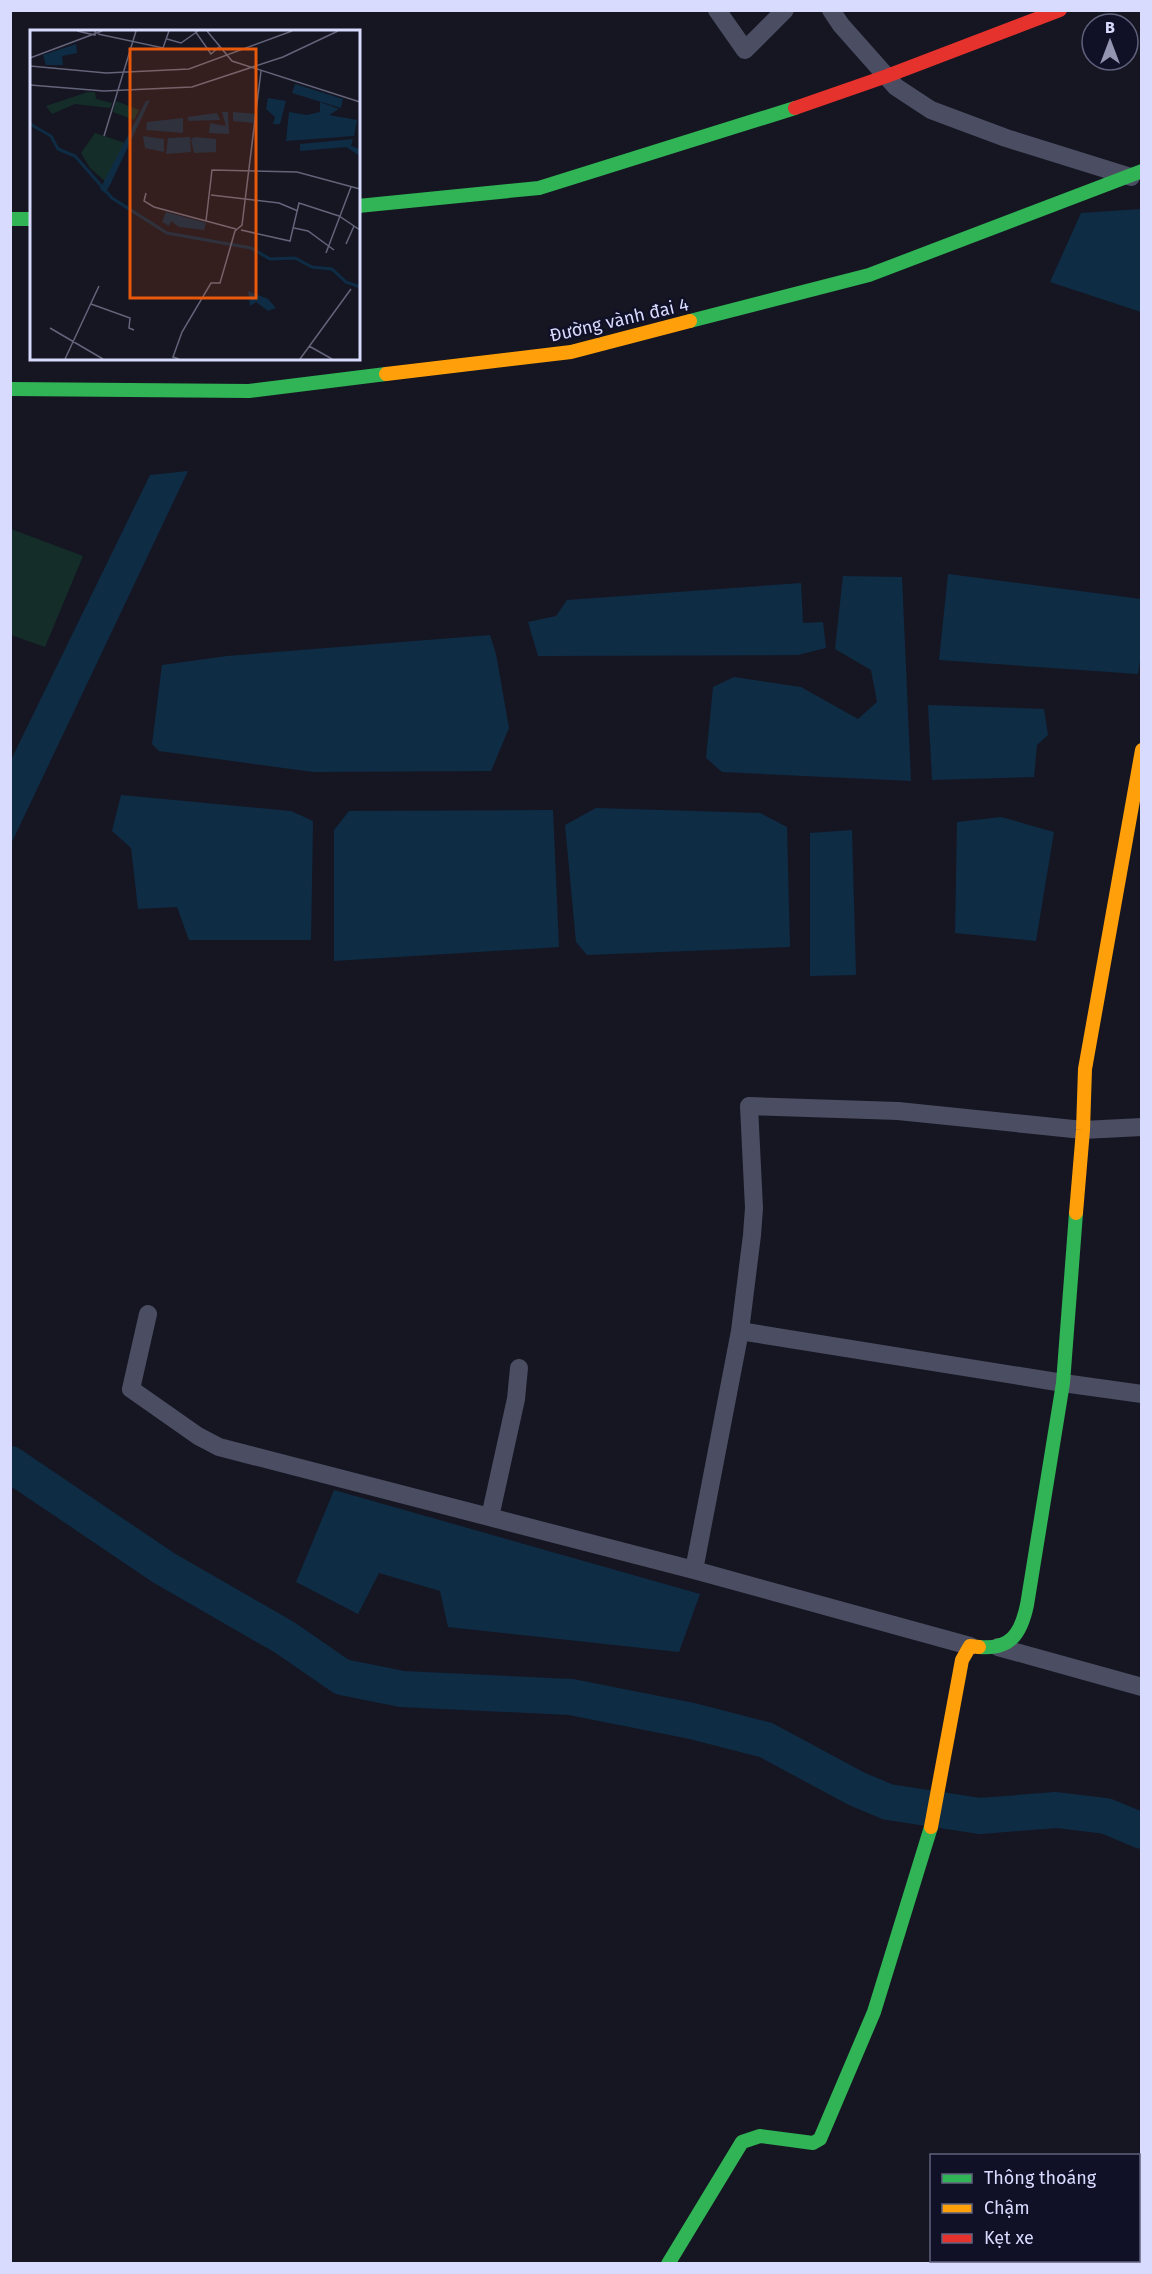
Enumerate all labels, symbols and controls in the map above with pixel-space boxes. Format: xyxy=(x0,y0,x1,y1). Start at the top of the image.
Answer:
north arrow xyxy=(1080,12,1140,72)
text: B xyxy=(1105,18,1115,37)
inset map xyxy=(30,30,360,360)
street label: Đường vành đai 4 xyxy=(547,293,691,347)
legend xyxy=(930,2154,1140,2262)
text: Thông thoáng xyxy=(984,2167,1097,2189)
text: Chậm xyxy=(984,2197,1030,2219)
text: Kẹt xe xyxy=(984,2227,1034,2249)

